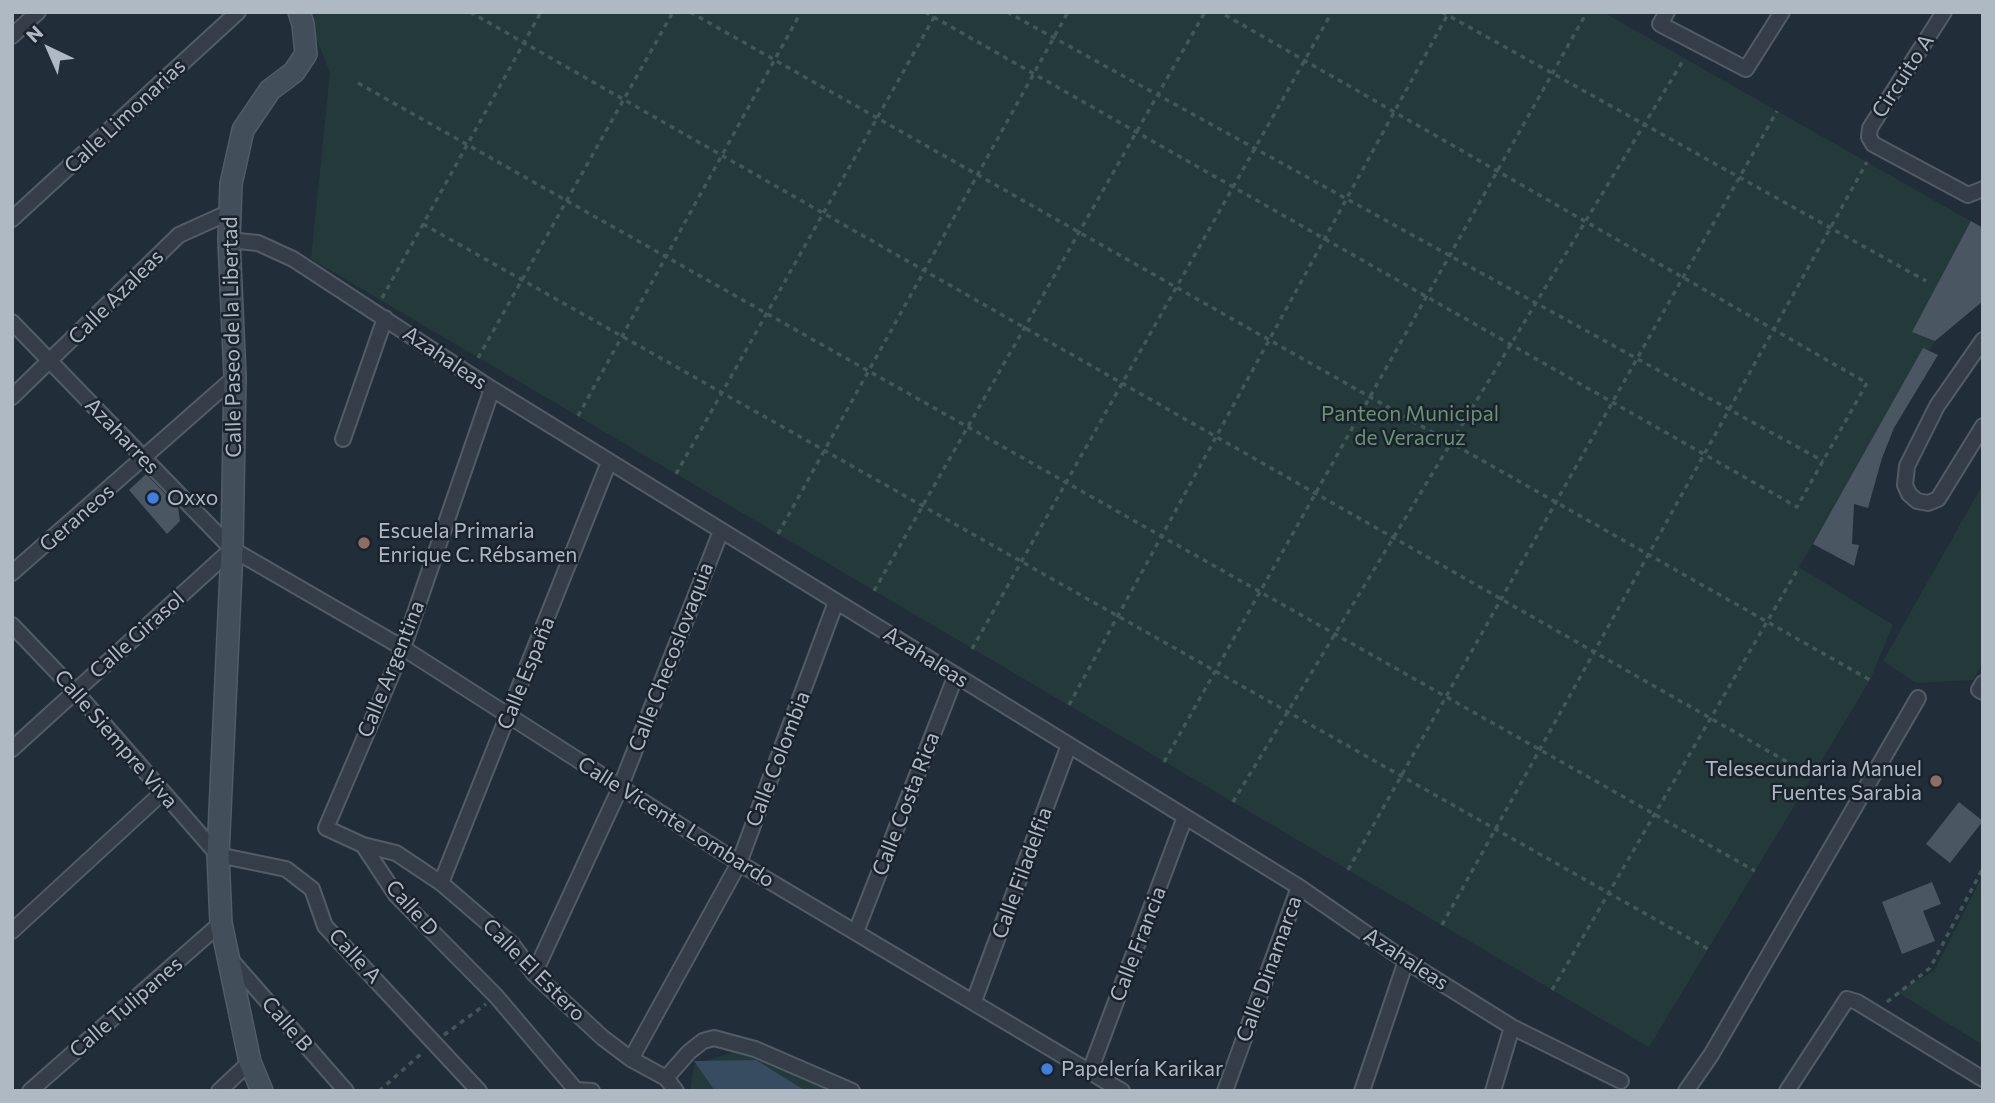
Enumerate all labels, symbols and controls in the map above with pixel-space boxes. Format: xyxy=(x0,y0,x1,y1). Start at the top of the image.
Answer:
north arrow xyxy=(14,14,84,84)
text: N xyxy=(21,20,47,47)
street label: Circuito A xyxy=(1867,29,1939,123)
street label: Calle Limonarias xyxy=(59,53,191,179)
street label: Calle Paseo de la Libertad xyxy=(217,216,247,458)
street label: Calle Azaleas xyxy=(63,244,169,350)
street label: Azahaleas xyxy=(398,321,492,395)
street label: Azaharres xyxy=(80,393,164,479)
park label: Panteon Municipal de Veracruz xyxy=(1321,401,1499,451)
street label: Geraneos xyxy=(35,479,119,557)
place label: Oxxo xyxy=(167,485,218,511)
marker: Oxxo xyxy=(145,490,161,506)
place label: Escuela Primaria Enrique C. Rébsamen xyxy=(378,518,577,568)
marker: Escuela Primaria Enrique C. Rébsamen xyxy=(356,535,372,551)
street label: Calle Checoslovaquia xyxy=(623,559,719,755)
street label: Calle Girasol xyxy=(85,586,189,684)
street label: Calle Argentina xyxy=(352,597,430,741)
street label: Calle España xyxy=(492,613,560,733)
street label: Azahaleas xyxy=(879,621,973,693)
street label: Calle Siempre Viva xyxy=(49,665,183,813)
street label: Calle Colombia xyxy=(741,688,815,830)
street label: Calle Costa Rica xyxy=(867,729,945,879)
street label: Calle Vicente Lombardo xyxy=(573,751,779,893)
place label: Telesecundaria Manuel Fuentes Sarabia xyxy=(1705,756,1922,806)
marker: Telesecundaria Manuel Fuentes Sarabia xyxy=(1928,773,1944,789)
street label: Calle Filadelfia xyxy=(987,804,1057,942)
street label: Calle D xyxy=(380,875,444,941)
street label: Calle Francia xyxy=(1105,883,1171,1005)
street label: Calle Dinamarca xyxy=(1231,892,1307,1046)
street label: Calle El Estero xyxy=(477,913,591,1027)
street label: Azahaleas xyxy=(1359,922,1453,996)
street label: Calle A xyxy=(323,923,387,989)
street label: Calle Tulipanes xyxy=(64,951,188,1063)
street label: Calle B xyxy=(256,991,318,1057)
place label: Papelería Karikar xyxy=(1061,1056,1223,1082)
marker: Papelería Karikar xyxy=(1039,1061,1055,1077)

